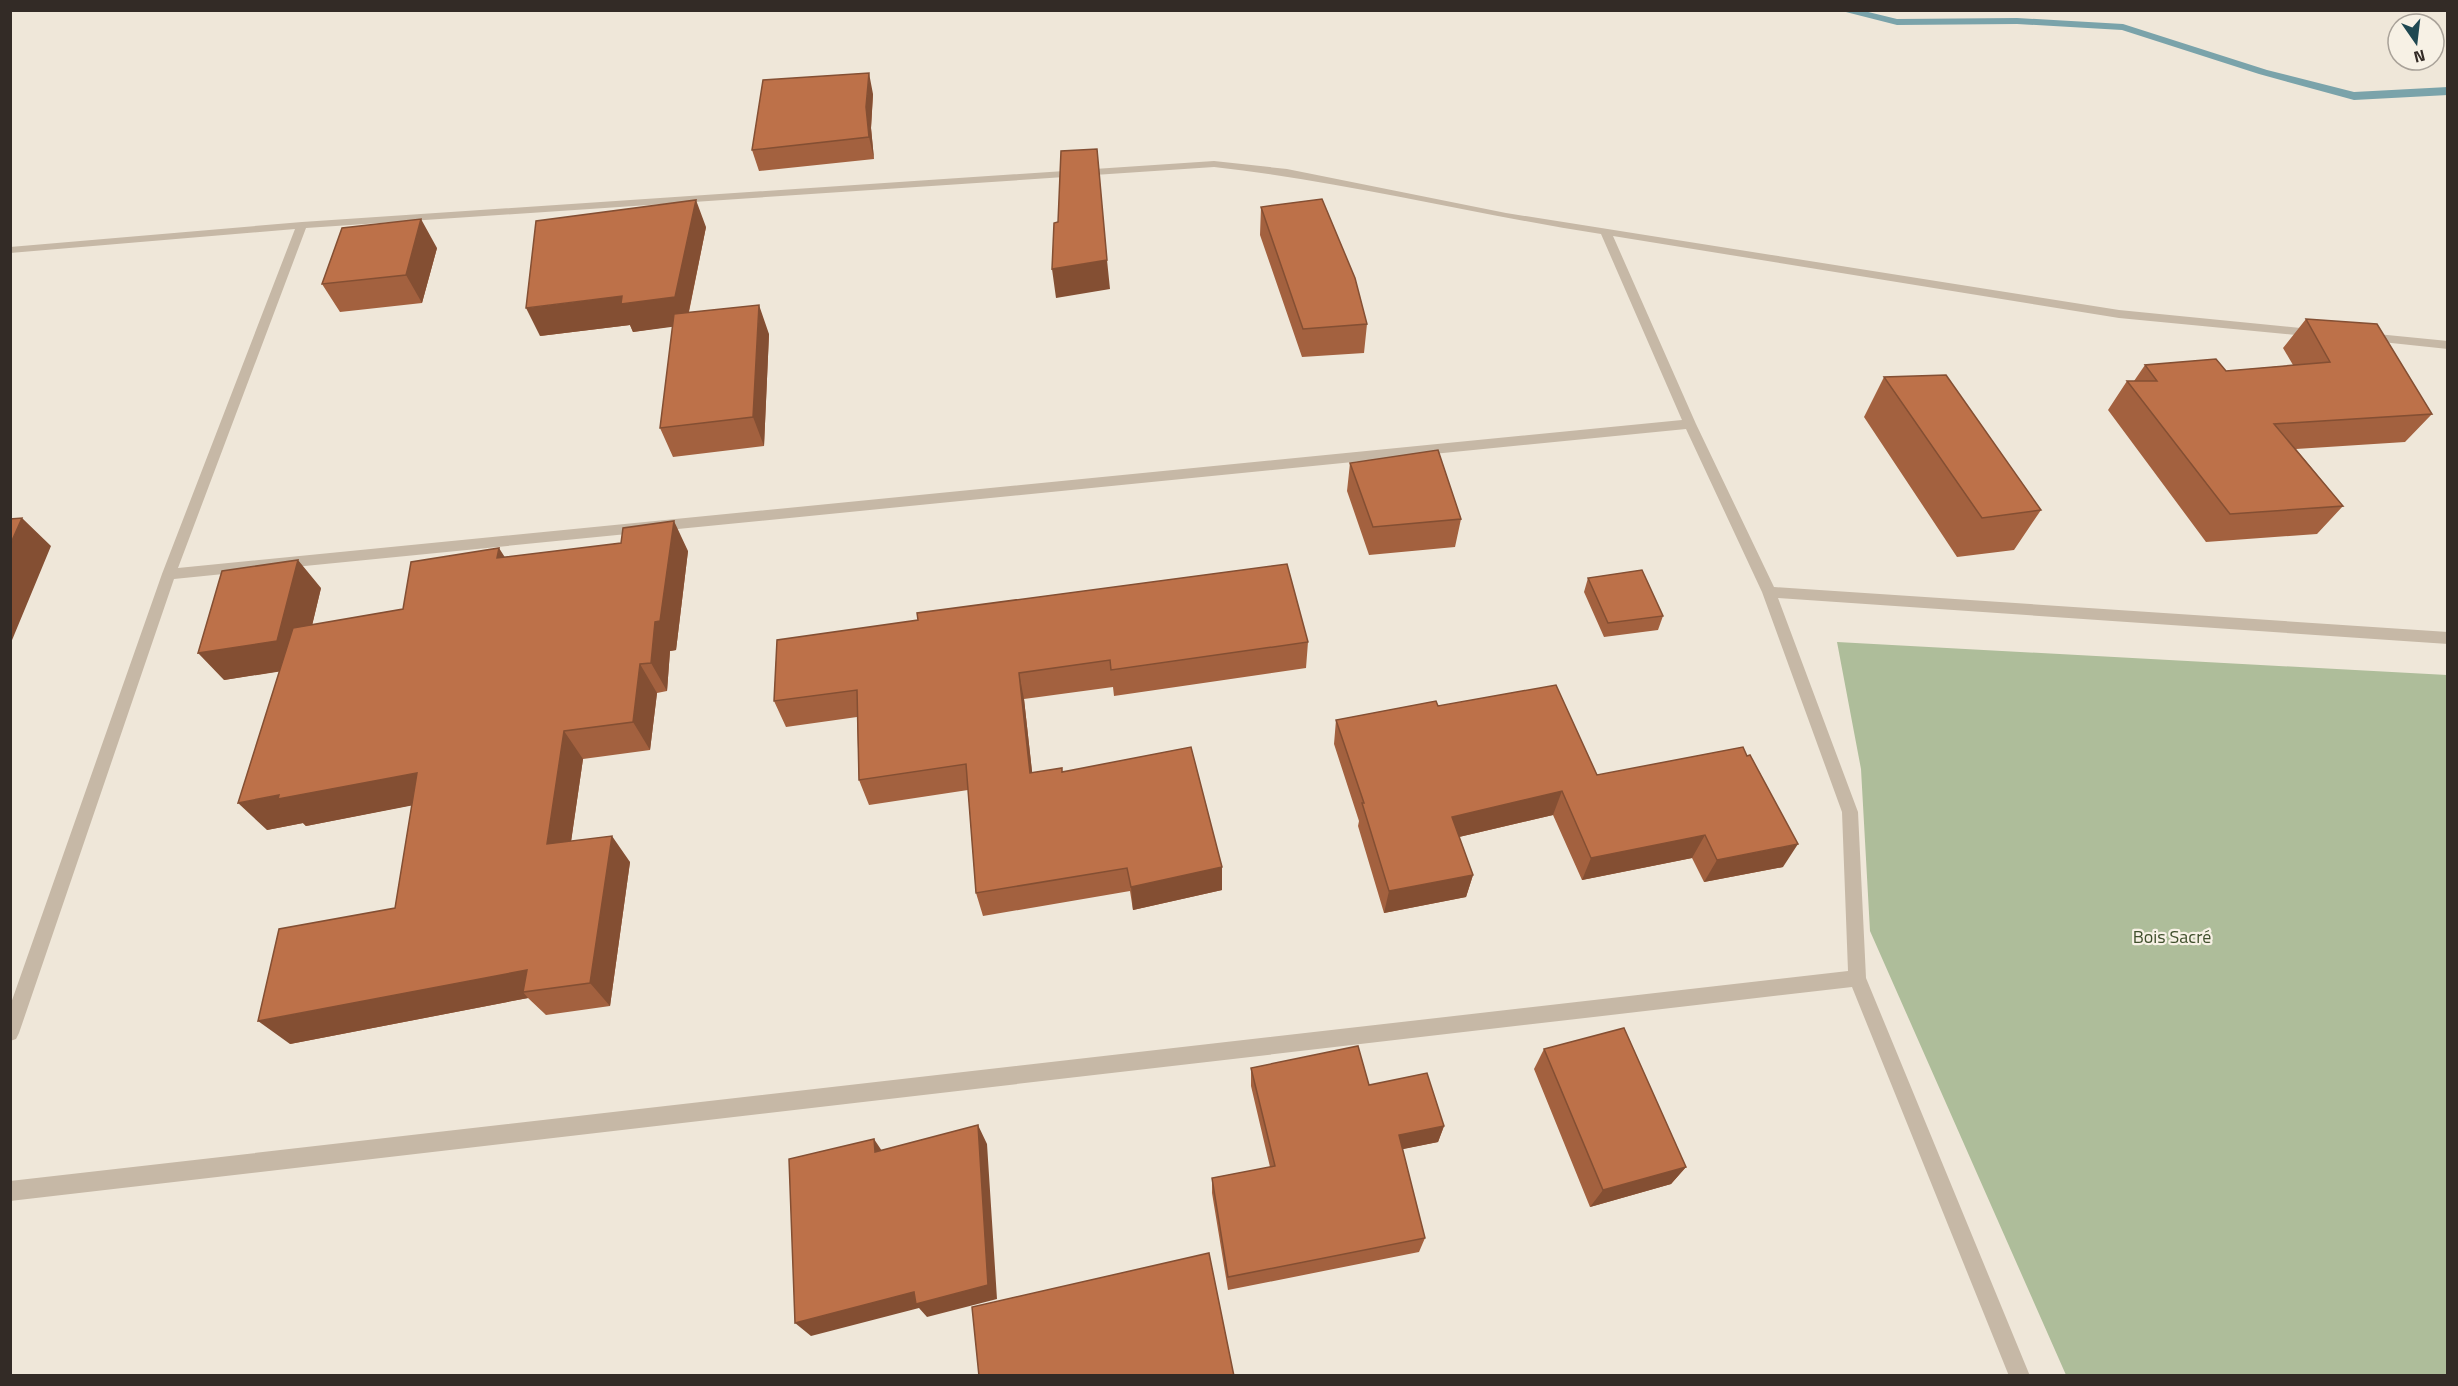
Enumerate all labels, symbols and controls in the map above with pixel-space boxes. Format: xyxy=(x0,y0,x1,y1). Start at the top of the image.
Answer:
north arrow xyxy=(2386,12,2446,72)
text: N xyxy=(2411,44,2428,70)
park label: Bois Sacré xyxy=(2133,923,2211,950)

